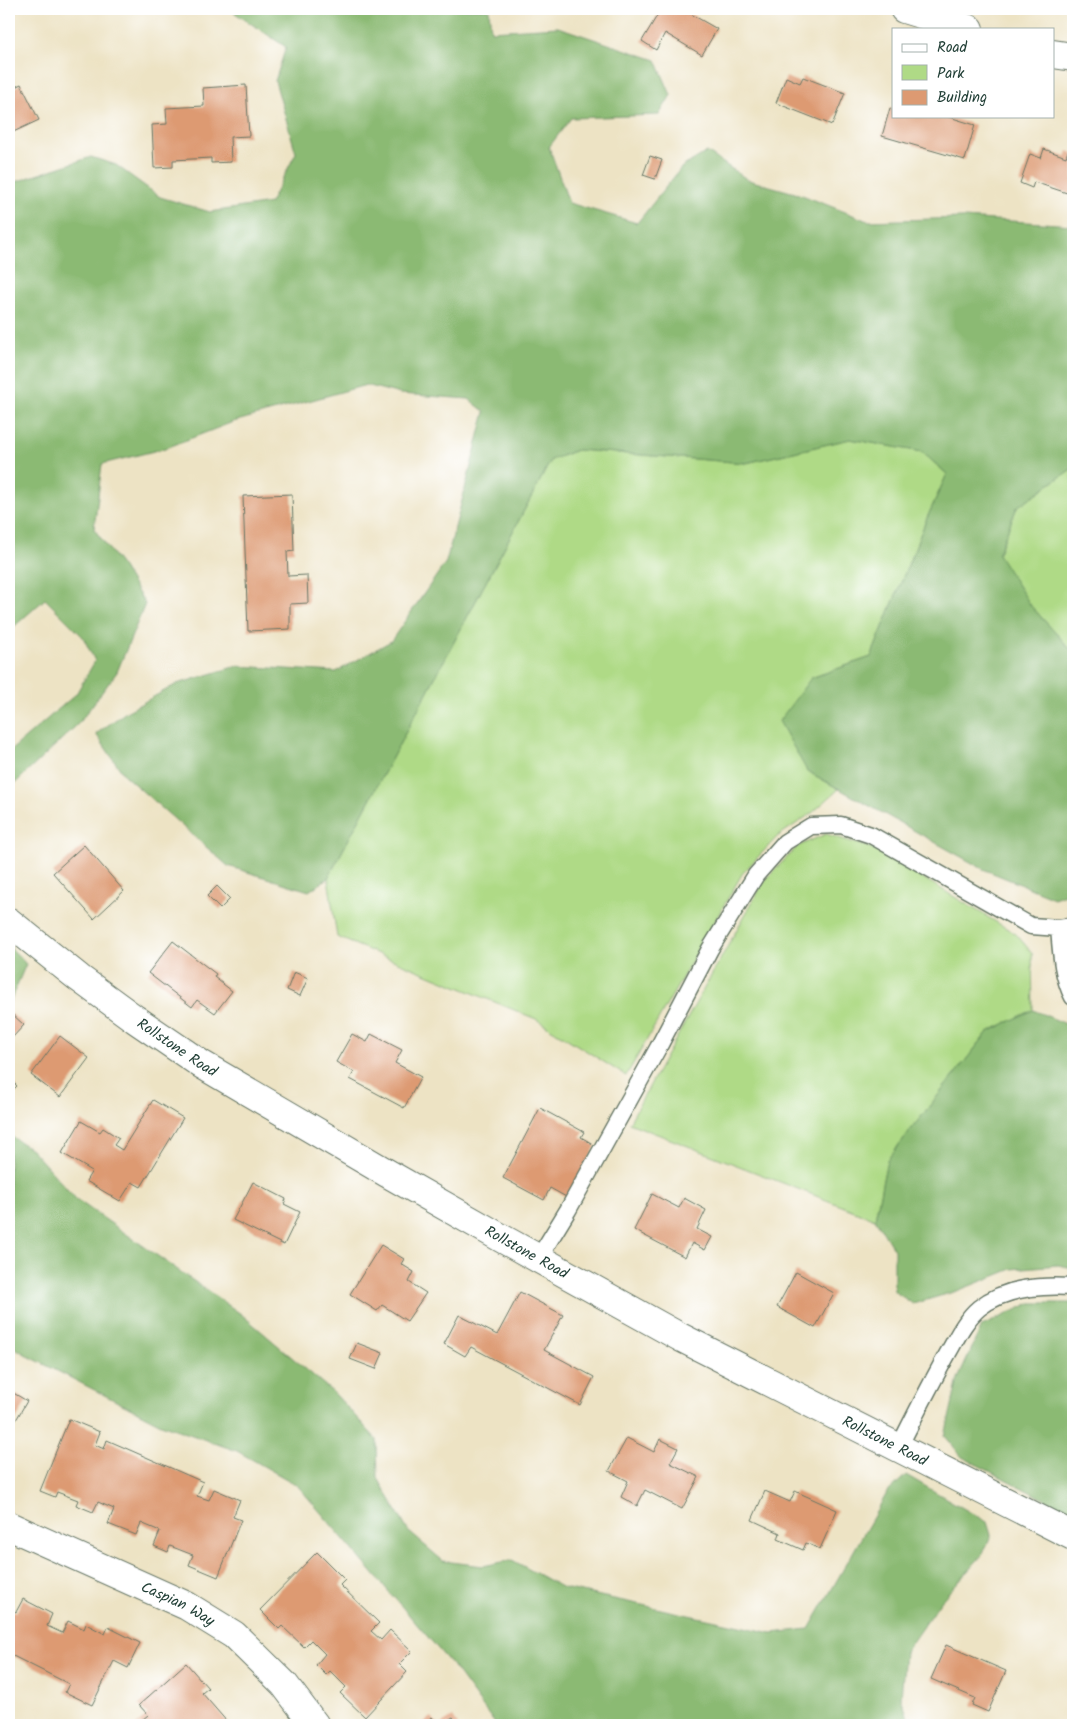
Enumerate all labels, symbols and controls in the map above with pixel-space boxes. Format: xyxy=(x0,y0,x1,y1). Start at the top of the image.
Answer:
legend xyxy=(892,28,1054,118)
text: Road xyxy=(937,36,968,60)
text: Park xyxy=(937,62,965,86)
text: Building xyxy=(937,86,987,110)
street label: Rollstone Road xyxy=(131,1012,222,1084)
street label: Rollstone Road xyxy=(480,1220,573,1286)
street label: Rollstone Road xyxy=(838,1410,932,1474)
street label: Caspian Way xyxy=(137,1576,220,1634)

